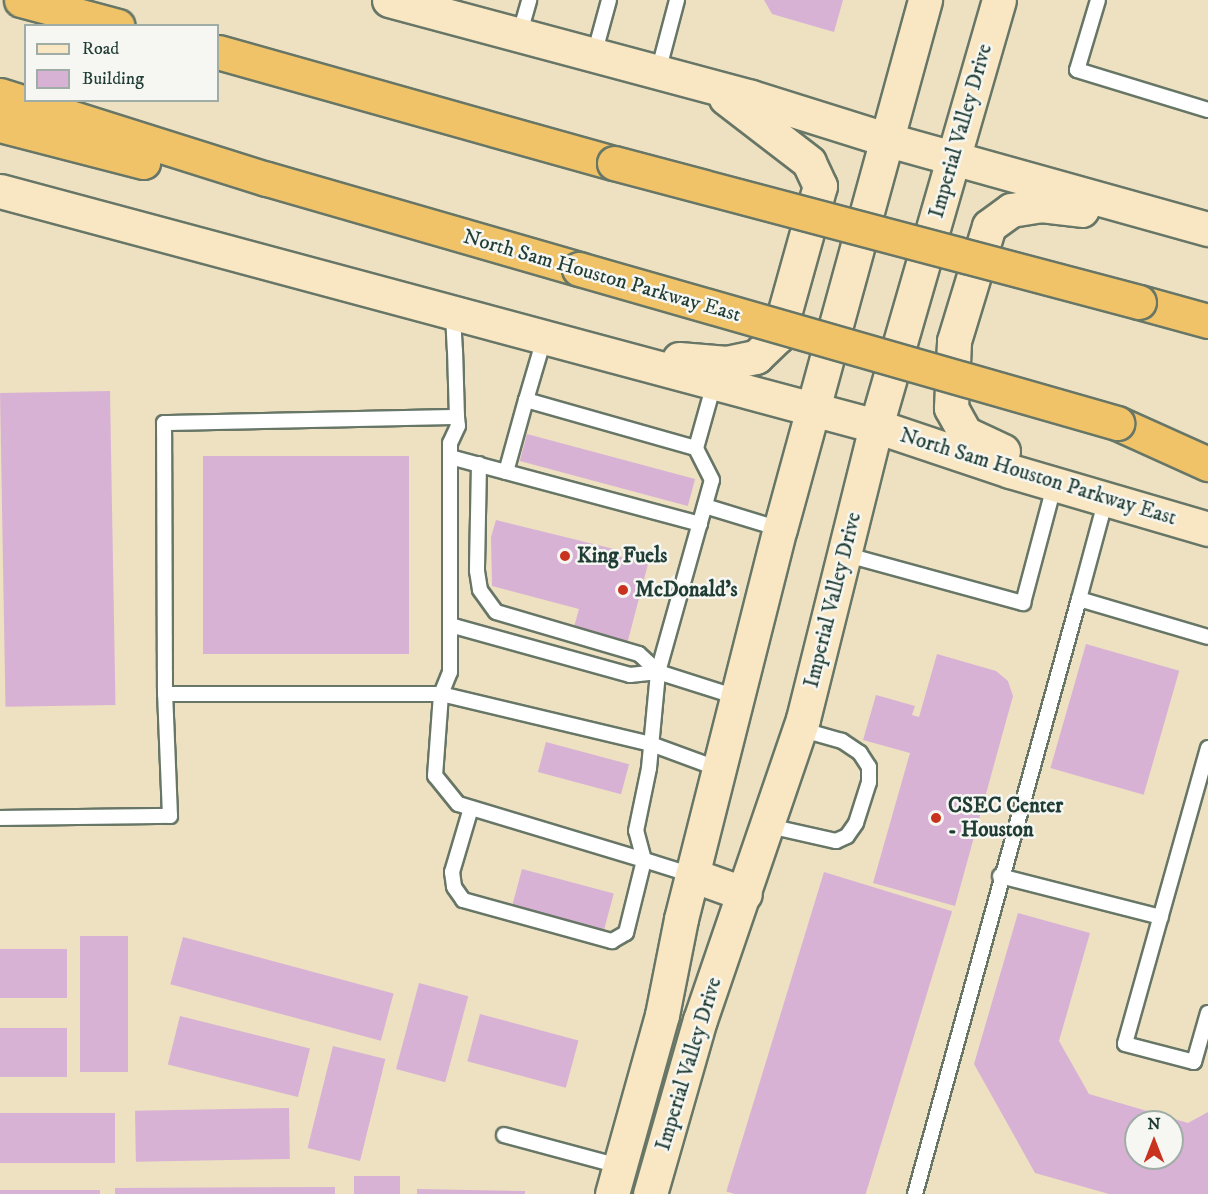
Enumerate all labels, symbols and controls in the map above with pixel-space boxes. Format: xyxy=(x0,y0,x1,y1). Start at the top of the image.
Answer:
legend xyxy=(24,24,219,102)
text: Road xyxy=(82,38,119,60)
street label: Imperial Valley Drive xyxy=(924,41,998,221)
text: Building xyxy=(82,68,144,90)
street label: North Sam Houston Parkway East xyxy=(460,224,744,328)
street label: North Sam Houston Parkway East xyxy=(897,423,1179,531)
street label: Imperial Valley Drive xyxy=(799,510,867,690)
place label: King Fuels xyxy=(577,543,667,569)
marker: King Fuels xyxy=(558,549,572,563)
place label: McDonald's xyxy=(635,577,738,603)
marker: McDonald's xyxy=(616,583,630,597)
place label: CSEC Center - Houston xyxy=(948,793,1063,843)
marker: CSEC Center - Houston xyxy=(929,811,943,825)
street label: Imperial Valley Drive xyxy=(651,974,727,1154)
north arrow xyxy=(1124,1110,1184,1170)
text: N xyxy=(1147,1114,1161,1134)

